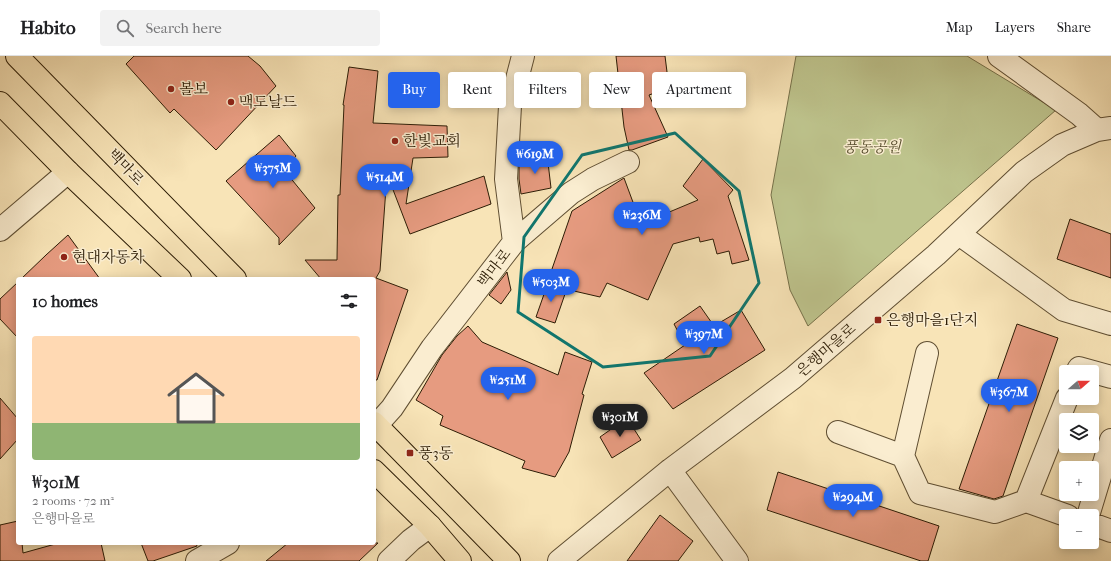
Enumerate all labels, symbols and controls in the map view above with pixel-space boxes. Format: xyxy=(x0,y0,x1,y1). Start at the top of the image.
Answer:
search box xyxy=(100,10,380,46)
text: Habito xyxy=(20,17,76,39)
icon: search xyxy=(114,17,136,39)
text: Search here xyxy=(146,19,222,37)
text: Map xyxy=(946,19,973,36)
text: Layers xyxy=(995,19,1035,36)
text: Share xyxy=(1057,19,1091,36)
chip: Buy xyxy=(388,72,440,108)
chip: Rent xyxy=(448,72,506,108)
chip: Filters xyxy=(514,72,581,108)
chip: New xyxy=(589,72,644,108)
chip: Apartment xyxy=(652,72,746,108)
place label: 볼보 xyxy=(179,80,208,98)
marker: 볼보 xyxy=(166,84,176,94)
place label: 맥도날드 xyxy=(239,93,297,111)
marker: 맥도날드 xyxy=(226,97,236,107)
place label: 한빛교회 xyxy=(403,132,461,150)
marker: 한빛교회 xyxy=(390,136,400,146)
park label: 풍동공원 xyxy=(843,138,902,156)
pin: ₩619M xyxy=(507,141,563,175)
street label: 백마로 xyxy=(104,145,148,189)
text: ₩619M xyxy=(516,146,554,161)
pin: ₩375M xyxy=(245,155,301,189)
text: ₩375M xyxy=(255,160,291,175)
pin: ₩514M xyxy=(357,164,413,198)
text: ₩514M xyxy=(366,169,404,184)
pin: ₩236M xyxy=(614,202,670,236)
text: ₩236M xyxy=(623,207,661,222)
street label: 백마로 xyxy=(474,245,515,291)
place label: 현대자동차 xyxy=(72,248,145,266)
marker: 현대자동차 xyxy=(59,252,69,262)
pin: ₩503M xyxy=(523,269,579,303)
text: ₩503M xyxy=(532,274,570,289)
icon: filters xyxy=(338,290,360,312)
text: 10 homes xyxy=(32,291,98,311)
place label: 은행마을1단지 xyxy=(886,311,978,329)
marker: 은행마을1단지 xyxy=(873,315,883,325)
street label: 은행마을로 xyxy=(793,319,860,381)
pin: ₩397M xyxy=(676,321,732,355)
text: ₩397M xyxy=(685,326,723,341)
icon: home xyxy=(160,362,232,434)
north arrow xyxy=(1059,365,1099,405)
map controls xyxy=(1059,365,1099,549)
pin: ₩251M xyxy=(480,367,536,401)
text: ₩251M xyxy=(490,372,526,387)
pin: ₩367M xyxy=(981,379,1037,413)
text: ₩367M xyxy=(990,384,1028,399)
pin: ₩301M xyxy=(592,404,648,438)
text: ₩301M xyxy=(602,409,638,424)
button: layers xyxy=(1059,413,1099,453)
place label: 풍3동 xyxy=(418,444,454,462)
marker: 풍3동 xyxy=(405,448,415,458)
button: + xyxy=(1059,461,1099,501)
text: ₩301M xyxy=(32,472,80,492)
pin: ₩294M xyxy=(825,484,881,518)
text: ₩294M xyxy=(833,489,873,504)
text: 2 rooms · 72 m² xyxy=(32,493,114,508)
button: − xyxy=(1059,509,1099,549)
text: 은행마을로 xyxy=(32,511,95,526)

